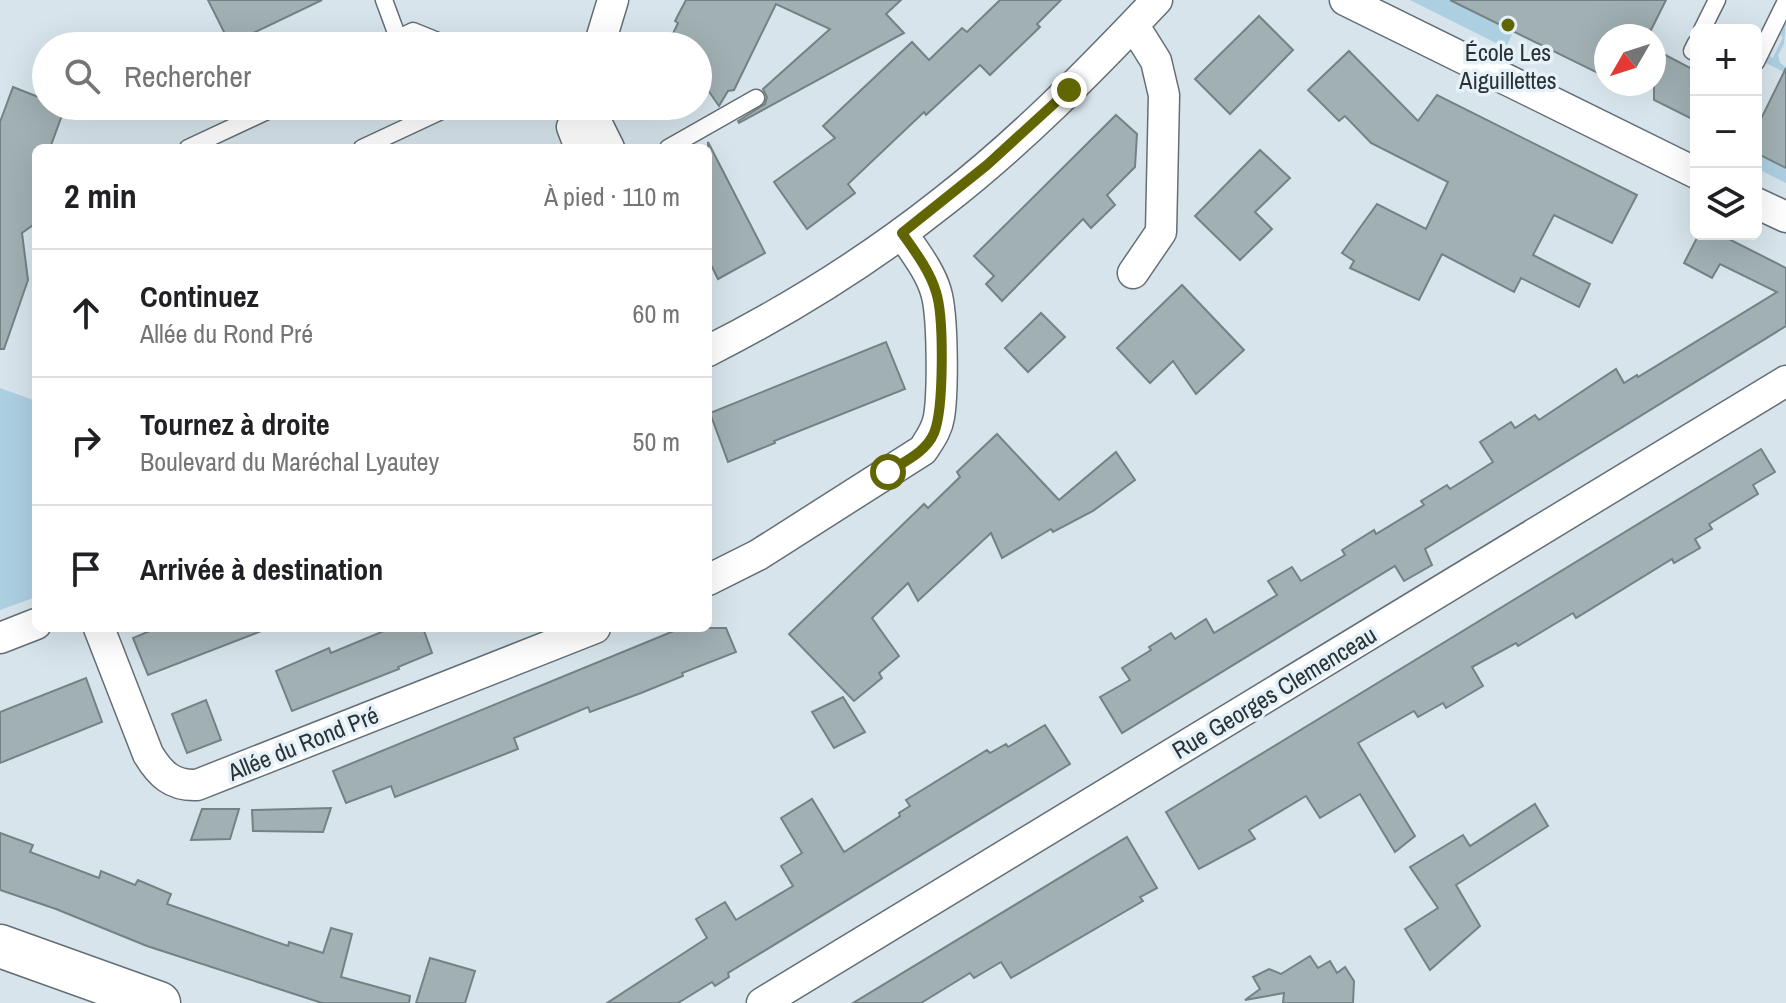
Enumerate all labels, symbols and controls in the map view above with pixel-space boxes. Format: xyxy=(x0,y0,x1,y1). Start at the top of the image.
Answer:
marker: École Les Aiguillettes xyxy=(1499,16,1517,34)
north arrow xyxy=(1594,24,1666,96)
map controls xyxy=(1690,24,1762,240)
button: + xyxy=(1690,24,1762,96)
search box xyxy=(32,32,712,120)
place label: École Les Aiguillettes xyxy=(1458,36,1557,96)
icon: search xyxy=(60,54,104,98)
text: Rechercher xyxy=(124,56,251,96)
route end xyxy=(1051,72,1087,108)
button: − xyxy=(1690,96,1762,168)
button: layers xyxy=(1690,168,1762,240)
text: 2 min xyxy=(64,173,137,219)
text: À pied · 110 m xyxy=(544,179,680,214)
text: Continuez xyxy=(140,276,259,316)
icon: ahead xyxy=(64,291,108,335)
text: 60 m xyxy=(633,296,680,331)
text: Allée du Rond Pré xyxy=(140,316,313,351)
text: Tournez à droite xyxy=(140,404,330,444)
icon: right xyxy=(64,419,108,463)
text: 50 m xyxy=(633,424,680,459)
text: Boulevard du Maréchal Lyautey xyxy=(140,444,439,479)
route start xyxy=(870,454,906,490)
icon: arrive xyxy=(64,547,108,591)
text: Arrivée à destination xyxy=(140,549,383,589)
street label: Rue Georges Clemenceau xyxy=(1166,618,1382,766)
street label: Allée du Rond Pré xyxy=(222,698,383,788)

